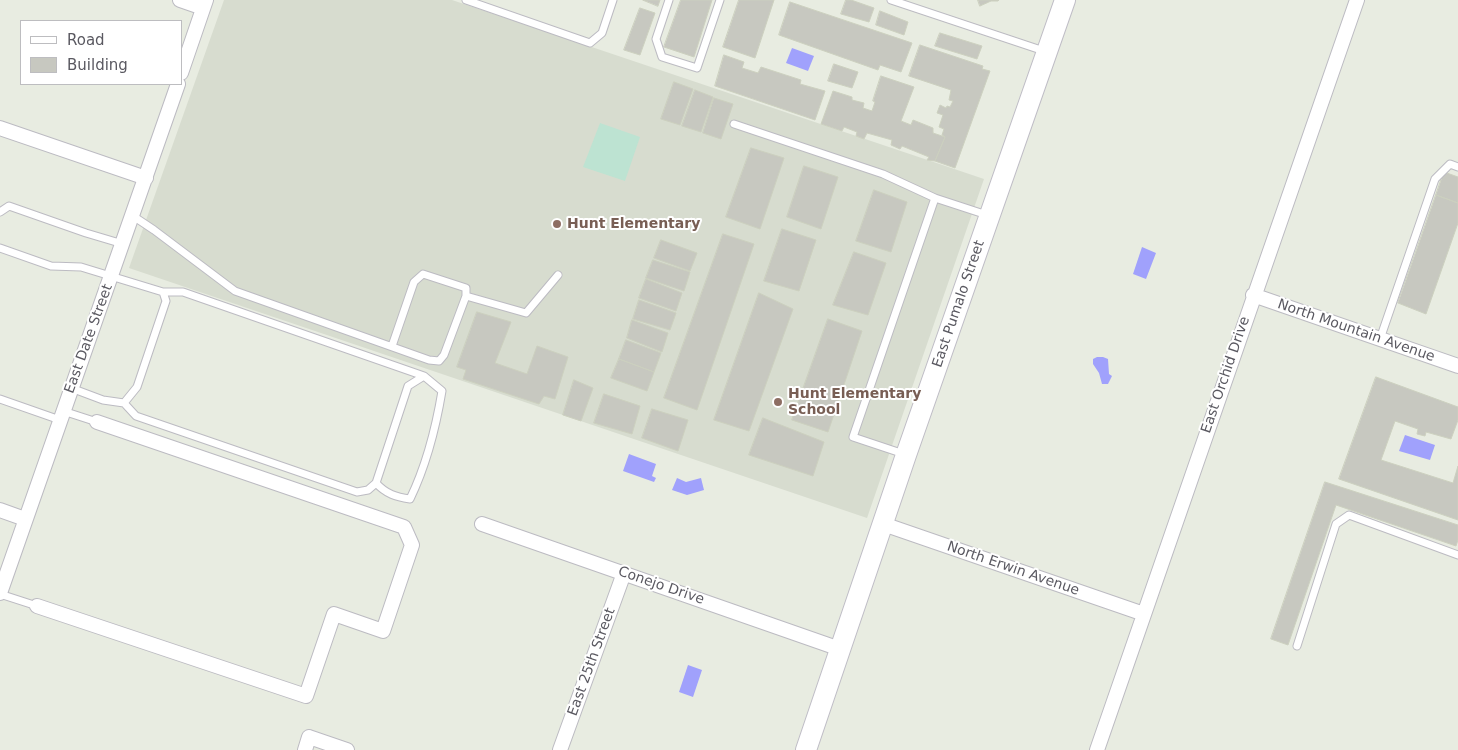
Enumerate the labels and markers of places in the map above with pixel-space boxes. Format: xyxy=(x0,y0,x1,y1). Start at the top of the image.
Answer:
place label: Hunt Elementary xyxy=(567,216,700,232)
marker: Hunt Elementary xyxy=(551,218,563,230)
place label: Hunt Elementary School xyxy=(788,386,921,418)
marker: Hunt Elementary School xyxy=(772,396,784,408)

